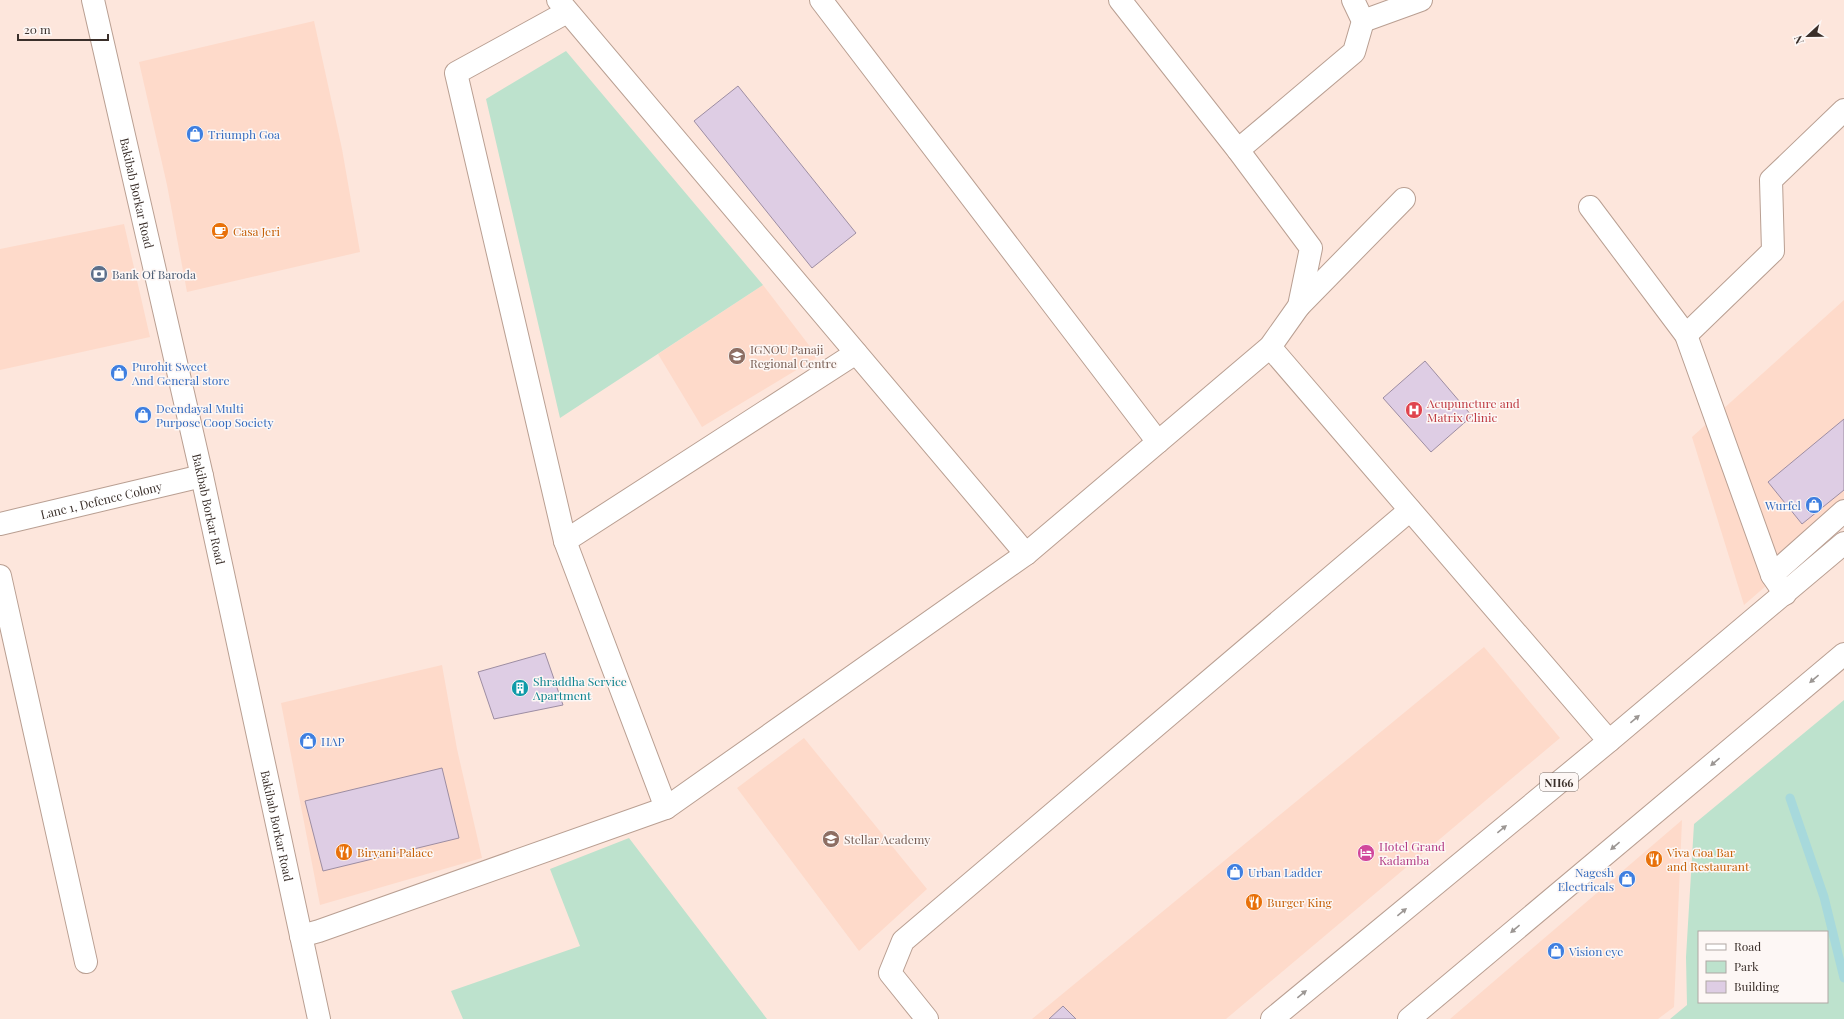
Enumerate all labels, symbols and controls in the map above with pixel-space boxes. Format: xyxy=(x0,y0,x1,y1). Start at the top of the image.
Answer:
scale bar xyxy=(18,16,108,42)
north arrow xyxy=(1788,16,1828,56)
text: 20 m xyxy=(24,21,51,37)
text: N xyxy=(1790,33,1807,46)
shop icon: Triumph Goa xyxy=(185,124,205,144)
place label: Triumph Goa xyxy=(208,126,280,142)
street label: Bakibab Borkar Road xyxy=(117,136,158,250)
cafe icon: Casa Jeri xyxy=(210,221,230,241)
place label: Casa Jeri xyxy=(233,223,281,239)
bank icon: Bank Of Baroda xyxy=(89,264,109,284)
place label: Bank Of Baroda xyxy=(112,266,196,282)
place label: IGNOU Panaji Regional Centre xyxy=(750,341,837,371)
school or university icon: IGNOU Panaji Regional Centre xyxy=(727,346,747,366)
place label: Purohit Sweet And General store xyxy=(131,358,230,388)
shop icon: Purohit Sweet And General store xyxy=(109,363,129,383)
place label: Acupuncture and Matrix Clinic xyxy=(1426,395,1520,425)
place label: Deendayal Multi Purpose Coop Society xyxy=(156,400,273,430)
hospital icon: Acupuncture and Matrix Clinic xyxy=(1404,400,1424,420)
shop icon: Deendayal Multi Purpose Coop Society xyxy=(133,405,153,425)
street label: Bakibab Borkar Road xyxy=(189,452,229,566)
street label: Lane 1, Defence Colony xyxy=(39,478,164,522)
shop icon: Wurfel xyxy=(1804,495,1824,515)
place label: Wurfel xyxy=(1764,497,1802,513)
place label: Shraddha Service Apartment xyxy=(532,673,627,703)
one-way arrow xyxy=(1809,674,1819,683)
building icon: Shraddha Service Apartment xyxy=(510,678,530,698)
one-way arrow xyxy=(1630,715,1640,724)
shop icon: HAP xyxy=(298,731,318,751)
place label: HAP xyxy=(321,733,344,749)
one-way arrow xyxy=(1709,758,1720,767)
street label: Bakibab Borkar Road xyxy=(258,769,297,883)
road number: NH66 xyxy=(1540,773,1578,791)
one-way arrow xyxy=(1497,824,1508,833)
school or university icon: Stellar Academy xyxy=(821,829,841,849)
place label: Stellar Academy xyxy=(844,831,930,847)
place label: Hotel Grand Kadamba xyxy=(1379,838,1445,868)
one-way arrow xyxy=(1610,841,1620,850)
restaurant icon: Biryani Palace xyxy=(334,842,354,862)
hotel icon: Hotel Grand Kadamba xyxy=(1356,843,1376,863)
place label: Biryani Palace xyxy=(357,844,433,860)
place label: Viva Goa Bar and Restaurant xyxy=(1666,844,1750,874)
restaurant icon: Viva Goa Bar and Restaurant xyxy=(1644,849,1664,869)
shop icon: Urban Ladder xyxy=(1225,862,1245,882)
place label: Urban Ladder xyxy=(1248,864,1323,880)
place label: Nagesh Electricals xyxy=(1558,864,1614,894)
shop icon: Nagesh Electricals xyxy=(1617,869,1637,889)
restaurant icon: Burger King xyxy=(1244,892,1264,912)
place label: Burger King xyxy=(1267,894,1333,910)
one-way arrow xyxy=(1397,907,1407,916)
one-way arrow xyxy=(1510,925,1521,934)
legend xyxy=(1698,931,1828,1003)
text: Road xyxy=(1734,938,1761,954)
shop icon: Vision eye xyxy=(1546,941,1566,961)
place label: Vision eye xyxy=(1568,943,1623,959)
text: Park xyxy=(1734,958,1759,974)
text: Building xyxy=(1734,978,1780,994)
one-way arrow xyxy=(1296,990,1307,999)

